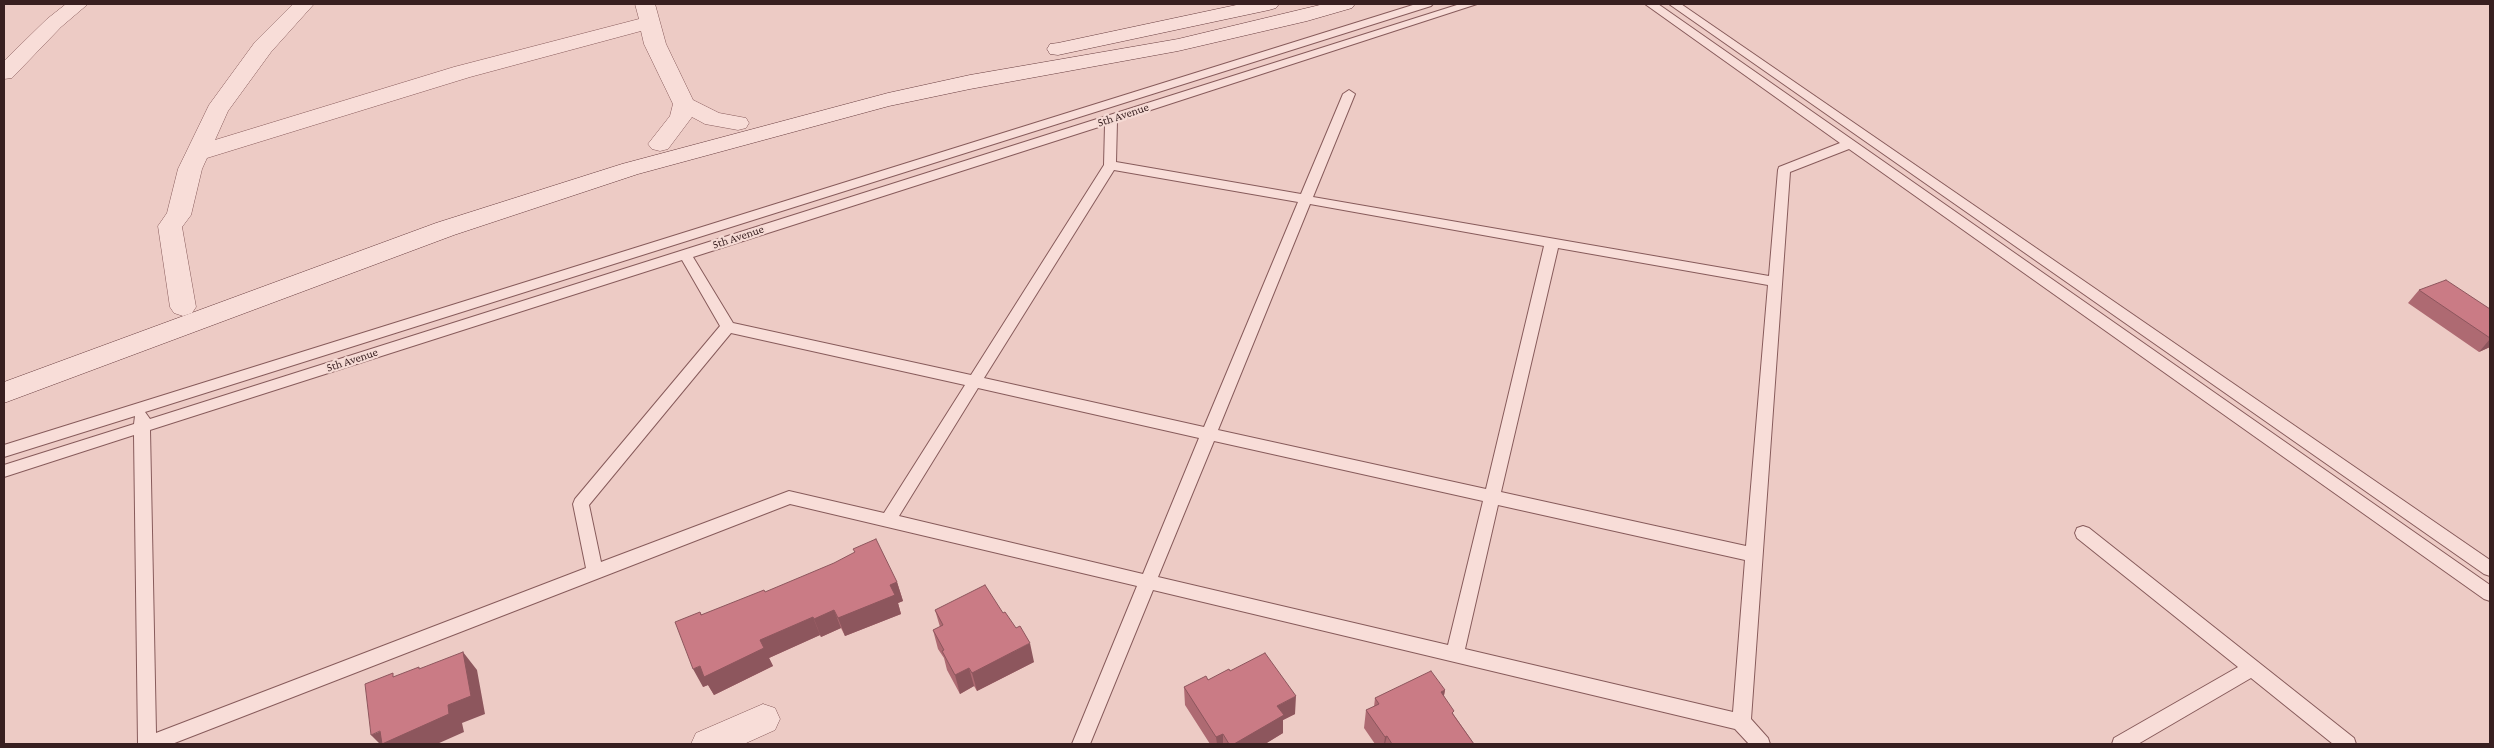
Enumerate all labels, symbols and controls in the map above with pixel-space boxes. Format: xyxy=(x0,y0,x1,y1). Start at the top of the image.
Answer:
street label: 5th Avenue xyxy=(1095,100,1151,130)
street label: 5th Avenue xyxy=(710,222,766,252)
street label: 5th Avenue xyxy=(324,345,380,375)

